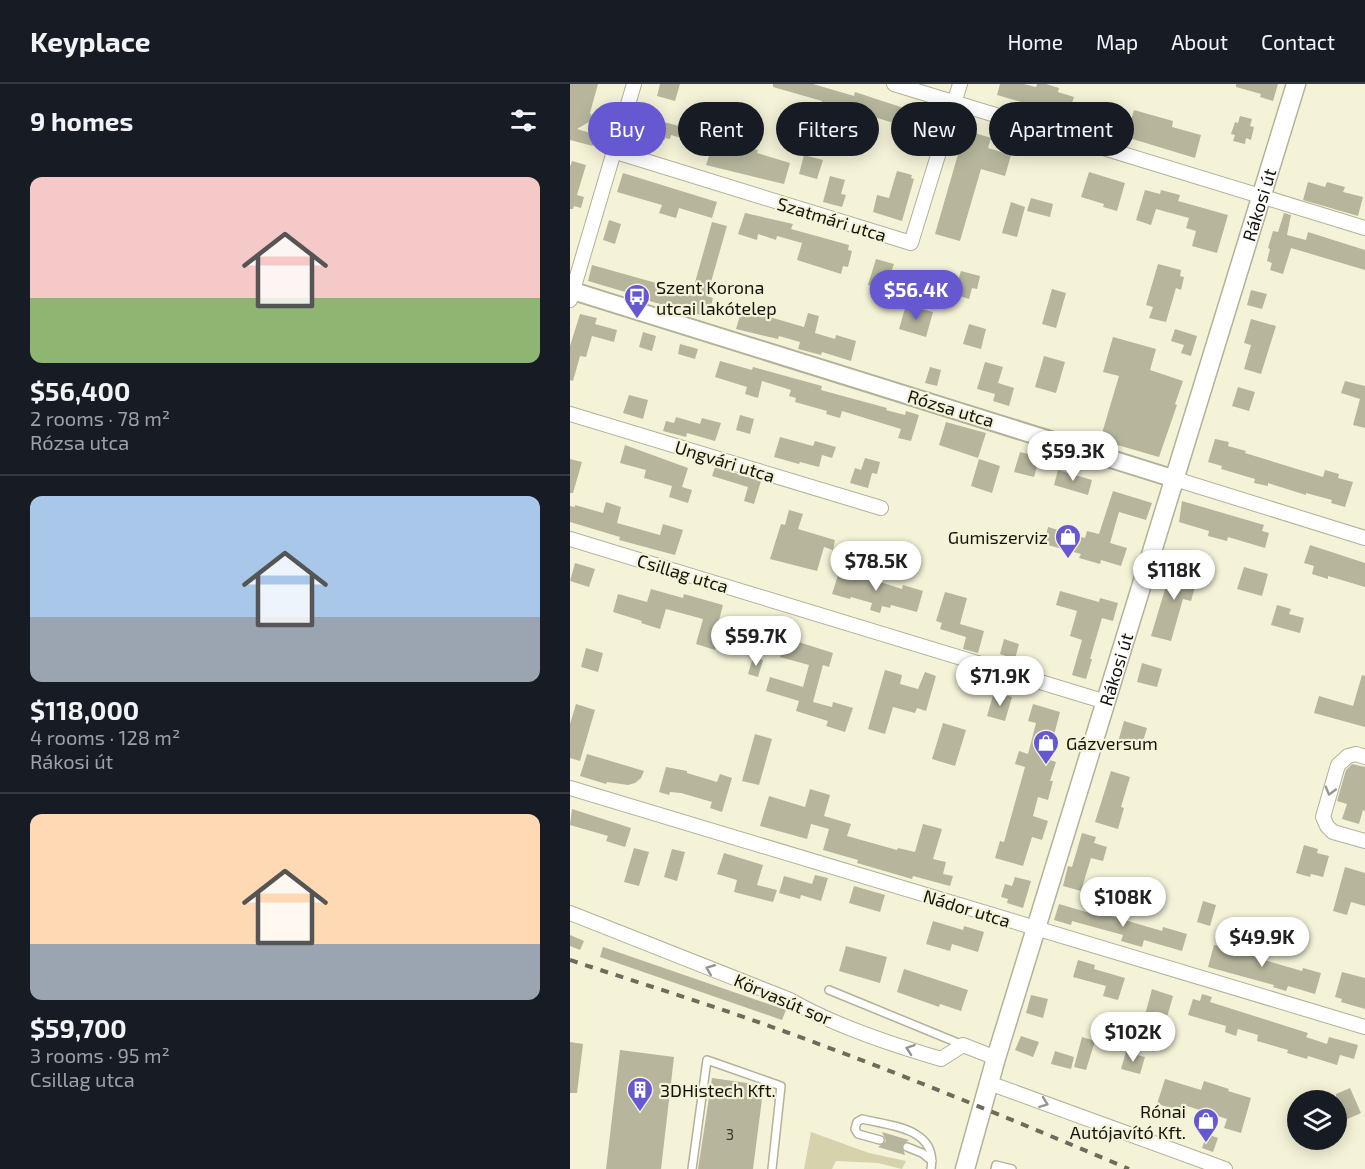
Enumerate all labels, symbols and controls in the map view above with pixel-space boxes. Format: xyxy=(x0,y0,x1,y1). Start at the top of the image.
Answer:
text: Keyplace xyxy=(30,24,151,58)
text: Home xyxy=(1007,29,1063,54)
text: Map xyxy=(1096,29,1138,54)
text: About xyxy=(1171,29,1228,54)
text: Contact xyxy=(1261,29,1335,54)
chip: Buy xyxy=(588,102,666,156)
chip: Rent xyxy=(678,102,764,156)
chip: Filters xyxy=(776,102,879,156)
chip: New xyxy=(891,102,977,156)
chip: Apartment xyxy=(989,102,1134,156)
icon: filters xyxy=(507,104,540,137)
text: 9 homes xyxy=(30,105,133,136)
street label: Rákosi út xyxy=(1237,166,1280,244)
street label: Szatmári utca xyxy=(775,192,889,246)
icon: home xyxy=(231,216,339,324)
pin: $56.4K xyxy=(867,270,965,321)
place label: Szent Korona utcai lakótelep xyxy=(656,276,777,319)
text: $56.4K xyxy=(884,277,948,301)
bus stop icon: Szent Korona utcai lakótelep xyxy=(622,282,652,320)
text: $56,400 xyxy=(30,375,130,406)
street label: Rózsa utca xyxy=(905,384,997,432)
text: 2 rooms · 78 m² xyxy=(30,406,170,430)
text: Rózsa utca xyxy=(30,430,129,454)
pin: $59.3K xyxy=(1024,431,1122,482)
street label: Ungvári utca xyxy=(672,435,778,487)
text: $59.3K xyxy=(1041,438,1105,462)
shop icon: Gumiszerviz xyxy=(1053,522,1083,560)
place label: Gumiszerviz xyxy=(948,526,1048,548)
icon: home xyxy=(231,535,339,643)
pin: $78.5K xyxy=(827,541,925,592)
text: $78.5K xyxy=(844,548,908,572)
street label: Csillag utca xyxy=(635,549,731,597)
pin: $118K xyxy=(1132,550,1216,601)
text: $118K xyxy=(1147,557,1201,581)
pin: $59.7K xyxy=(707,616,805,667)
text: $59.7K xyxy=(725,623,787,647)
street label: Rákosi út xyxy=(1094,630,1137,708)
pin: $71.9K xyxy=(951,656,1049,707)
text: $71.9K xyxy=(970,663,1030,687)
text: $118,000 xyxy=(30,694,139,725)
text: 4 rooms · 128 m² xyxy=(30,725,180,749)
shop icon: Gázversum xyxy=(1031,728,1061,766)
place label: Gázversum xyxy=(1066,732,1158,754)
text: Rákosi út xyxy=(30,749,113,773)
one-way arrow xyxy=(1325,785,1337,796)
icon: home xyxy=(231,853,339,961)
pin: $108K xyxy=(1081,877,1165,928)
street label: Nádor utca xyxy=(921,884,1013,932)
text: $108K xyxy=(1094,884,1152,908)
pin: $49.9K xyxy=(1213,917,1311,968)
text: $49.9K xyxy=(1229,924,1295,948)
one-way arrow xyxy=(705,963,716,976)
street label: Körvasút sor xyxy=(731,969,835,1029)
text: $59,700 xyxy=(30,1012,127,1043)
pin: $102K xyxy=(1091,1012,1175,1063)
text: $102K xyxy=(1104,1019,1162,1043)
text: 3 rooms · 95 m² xyxy=(30,1043,170,1067)
one-way arrow xyxy=(905,1044,916,1057)
text: Csillag utca xyxy=(30,1067,135,1091)
building icon: 3DHistech Kft. xyxy=(625,1075,655,1113)
place label: 3DHistech Kft. xyxy=(660,1079,776,1101)
map controls xyxy=(1287,1090,1347,1150)
button: layers xyxy=(1287,1090,1347,1150)
one-way arrow xyxy=(1038,1095,1049,1108)
place label: Rónai Autójavító Kft. xyxy=(1070,1100,1186,1143)
shop icon: Rónai Autójavító Kft. xyxy=(1191,1106,1221,1144)
house number: 3 xyxy=(726,1125,734,1143)

